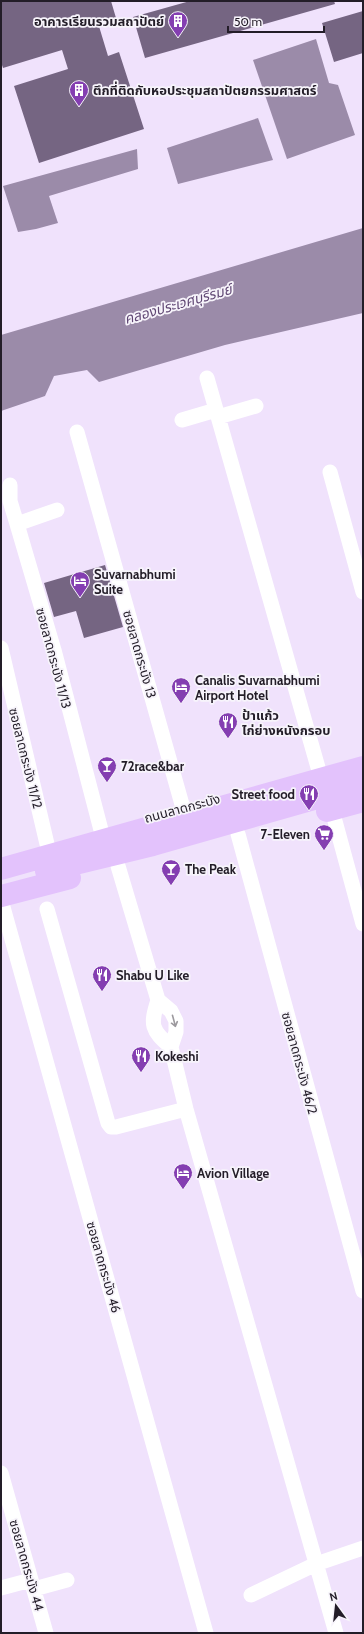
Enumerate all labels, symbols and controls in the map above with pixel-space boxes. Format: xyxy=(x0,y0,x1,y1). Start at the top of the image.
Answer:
scale bar xyxy=(228,8,324,34)
building icon: อาคารเรียนรวมสถาปัตย์ xyxy=(167,10,189,38)
place label: อาคารเรียนรวมสถาปัตย์ xyxy=(34,13,164,29)
text: 50 m xyxy=(234,14,262,29)
building icon: ตึกที่ติดกับหอประชุมสถาปัตยกรรมศาสตร์ xyxy=(68,79,90,107)
place label: ตึกที่ติดกับหอประชุมสถาปัตยกรรมศาสตร์ xyxy=(93,81,317,98)
water label: คลองประเวศบุรีรมย์ xyxy=(122,279,237,328)
place label: Suvarnabhumi Suite xyxy=(94,566,176,597)
hotel icon: Suvarnabhumi Suite xyxy=(69,570,91,598)
street label: ซอยลาดกระบัง 11/13 xyxy=(33,606,75,710)
street label: ซอยลาดกระบัง 13 xyxy=(120,608,160,700)
place label: Canalis Suvarnabhumi Airport Hotel xyxy=(195,672,320,703)
hotel icon: Canalis Suvarnabhumi Airport Hotel xyxy=(170,676,192,704)
street label: ซอยลาดกระบัง 11/12 xyxy=(6,706,46,810)
place label: ป้าแก้ว ไก่ย่างหนังกรอบ xyxy=(242,707,331,738)
restaurant icon: ป้าแก้ว ไก่ย่างหนังกรอบ xyxy=(217,711,239,739)
bar icon: 72race&bar xyxy=(96,755,118,783)
place label: 72race&bar xyxy=(121,758,185,774)
restaurant icon: Street food xyxy=(298,783,320,811)
place label: Street food xyxy=(232,786,295,802)
street label: ถนนลาดกระบัง xyxy=(142,790,222,826)
supermarket icon: 7-Eleven xyxy=(313,823,335,851)
place label: 7-Eleven xyxy=(261,826,310,842)
bar icon: The Peak xyxy=(160,858,182,886)
place label: The Peak xyxy=(185,861,237,877)
restaurant icon: Shabu U Like xyxy=(91,964,113,992)
place label: Shabu U Like xyxy=(116,967,190,983)
street label: ซอยลาดกระบัง 46/2 xyxy=(279,1010,321,1116)
one-way arrow xyxy=(171,1014,178,1027)
restaurant icon: Kokeshi xyxy=(130,1045,152,1073)
place label: Kokeshi xyxy=(155,1048,199,1064)
hotel icon: Avion Village xyxy=(172,1162,194,1190)
place label: Avion Village xyxy=(197,1165,270,1181)
street label: ซอยลาดกระบัง 46 xyxy=(83,1219,125,1315)
street label: ซอยลาดกระบัง 44 xyxy=(6,1517,48,1613)
north arrow xyxy=(316,1586,356,1626)
text: N xyxy=(328,1589,339,1604)

